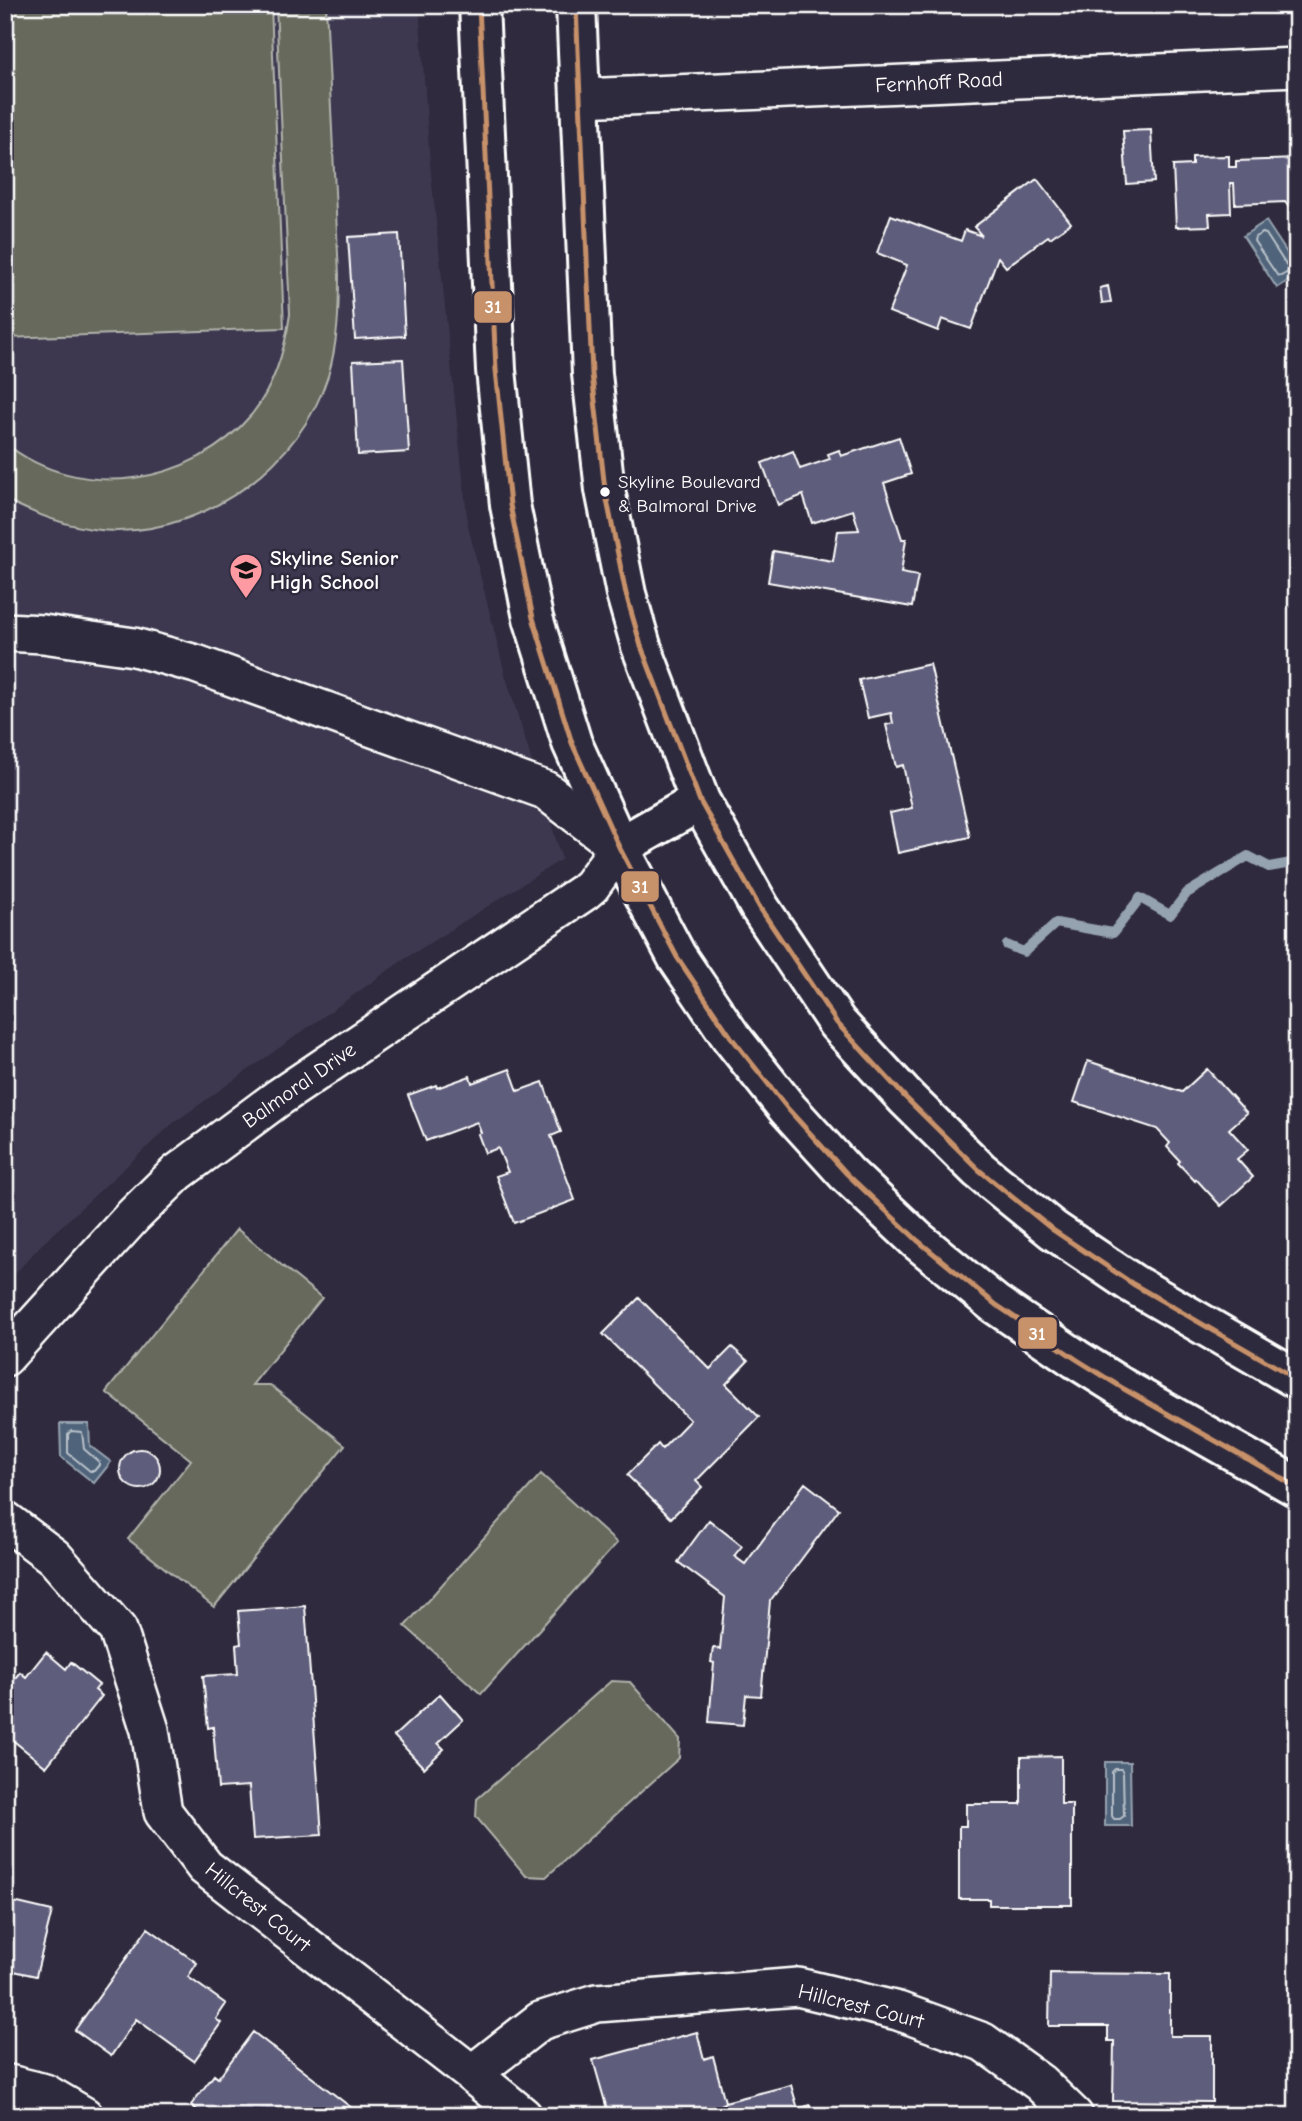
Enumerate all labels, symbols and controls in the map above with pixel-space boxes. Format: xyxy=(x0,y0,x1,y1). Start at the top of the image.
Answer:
street label: Fernhoff Road xyxy=(875,67,1003,97)
line badge: 31 xyxy=(473,290,513,324)
text: 31 xyxy=(485,296,501,318)
place label: Skyline Boulevard & Balmoral Drive xyxy=(618,471,761,517)
marker: Skyline Boulevard & Balmoral Drive xyxy=(598,485,612,499)
place label: Skyline Senior High School xyxy=(270,546,399,594)
school or university icon: Skyline Senior High School xyxy=(227,551,265,600)
line badge: 31 xyxy=(620,870,660,903)
text: 31 xyxy=(632,876,648,898)
street label: Balmoral Drive xyxy=(238,1037,360,1133)
line badge: 31 xyxy=(1017,1316,1058,1350)
text: 31 xyxy=(1029,1323,1045,1345)
street label: Hillcrest Court xyxy=(200,1857,316,1957)
street label: Hillcrest Court xyxy=(796,1979,927,2033)

